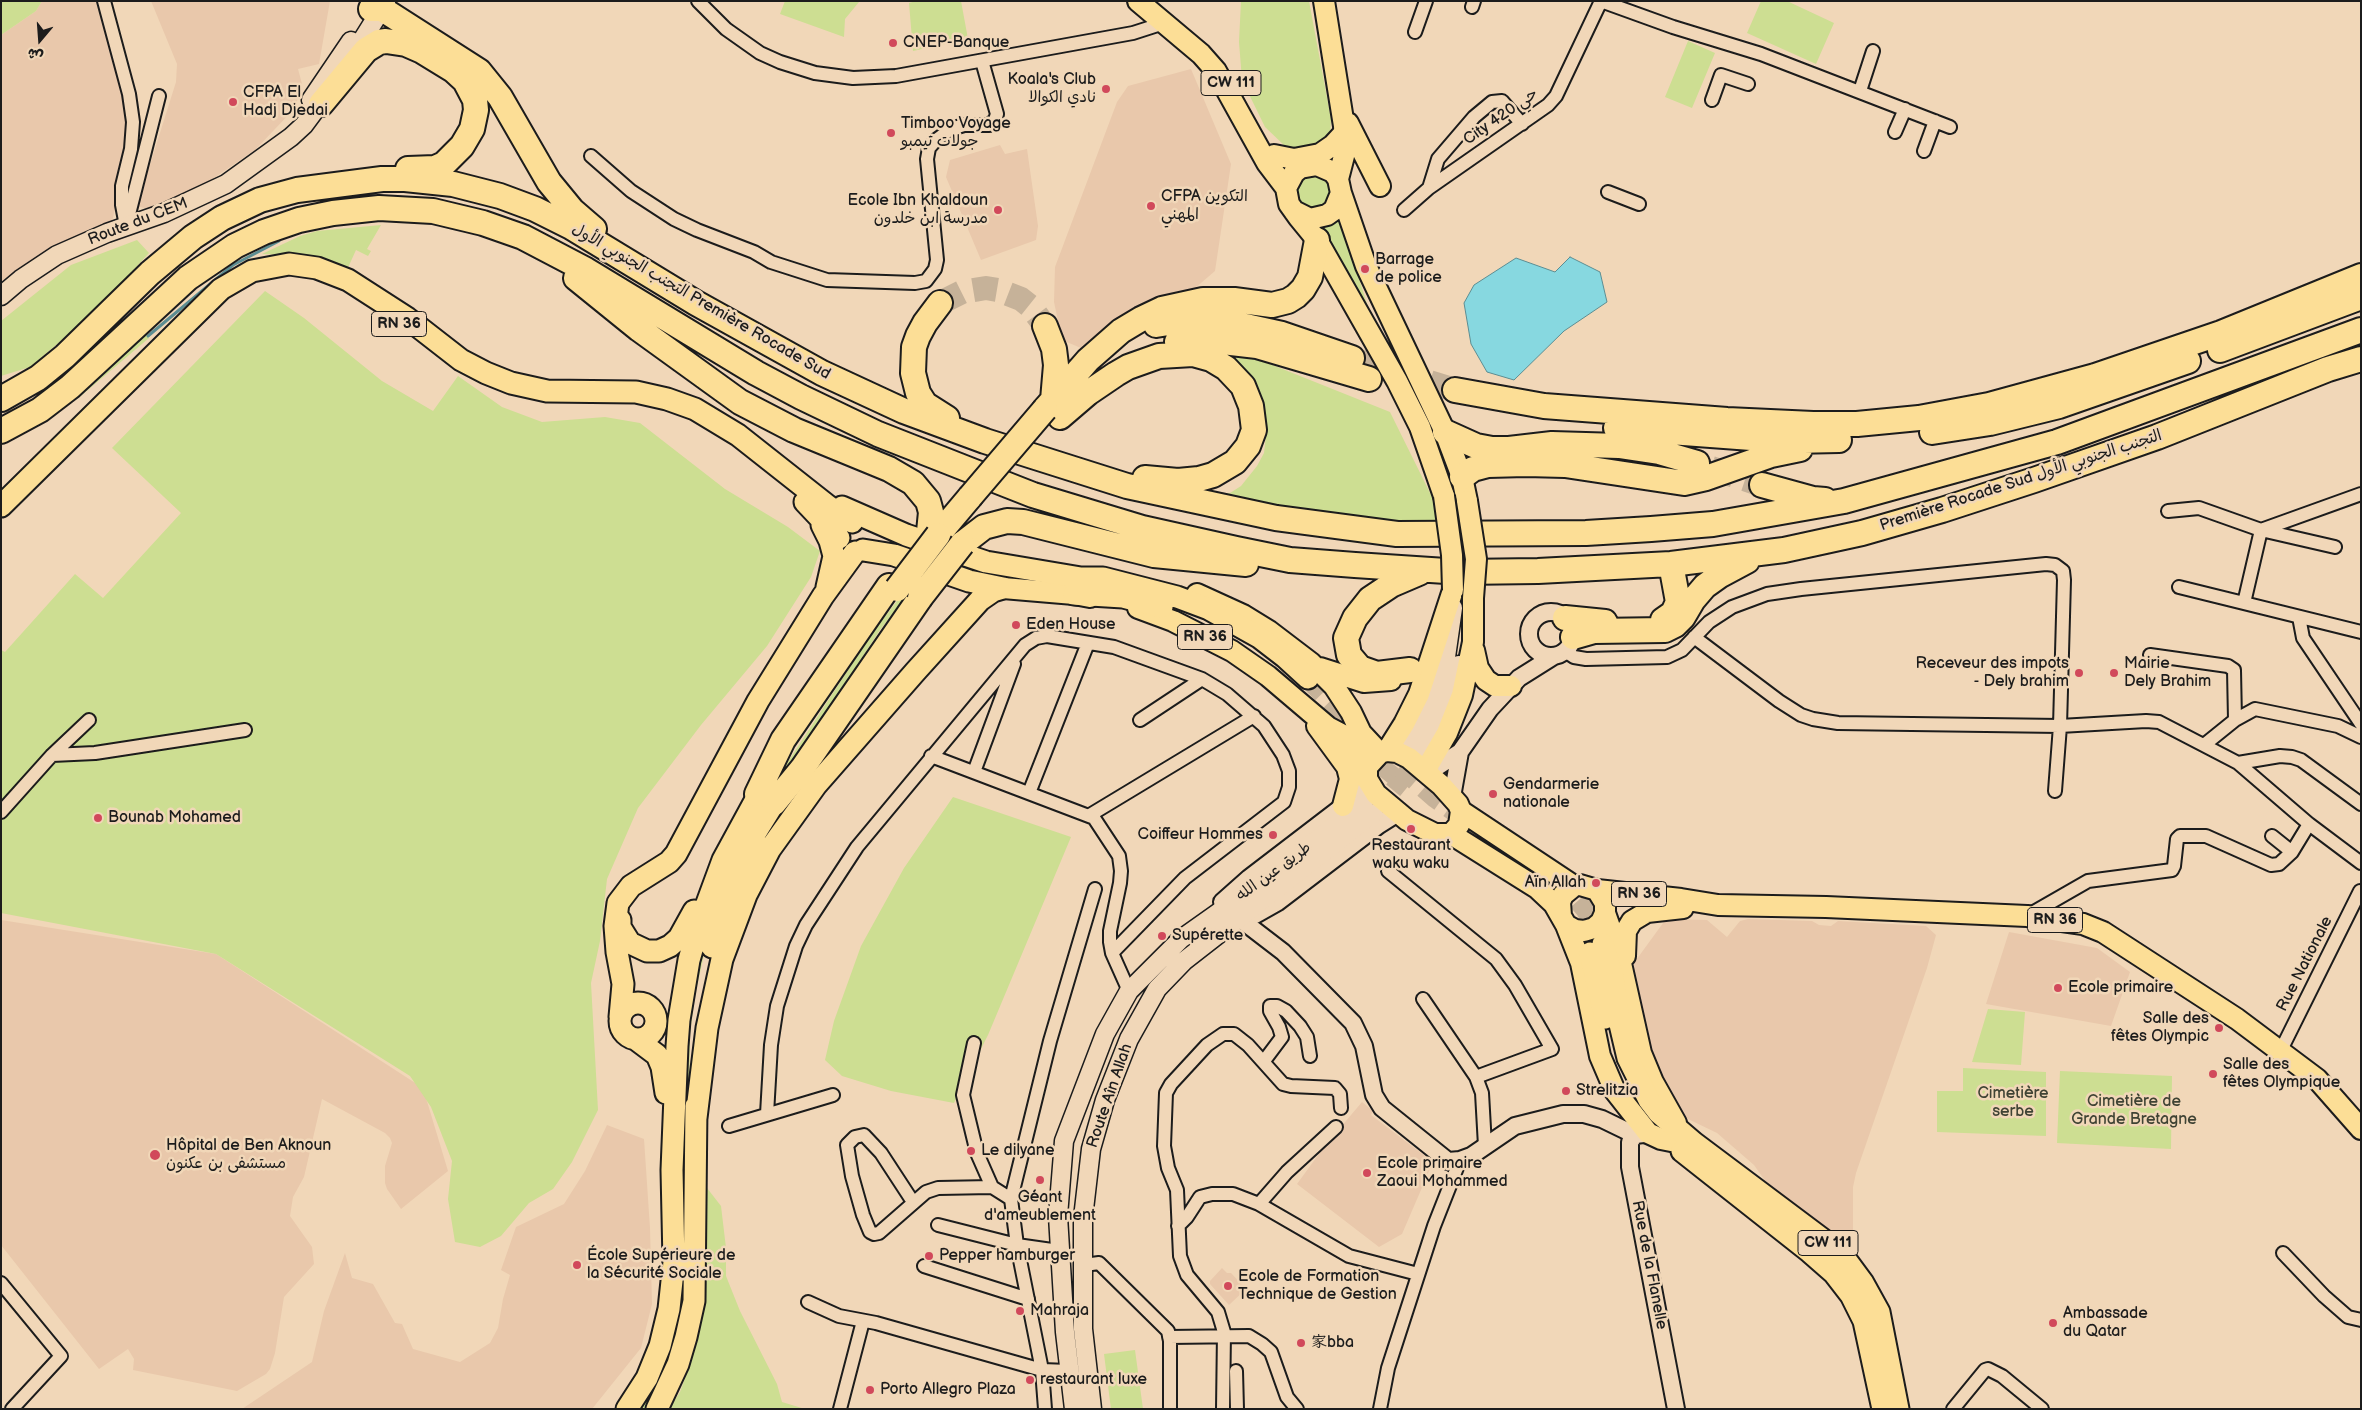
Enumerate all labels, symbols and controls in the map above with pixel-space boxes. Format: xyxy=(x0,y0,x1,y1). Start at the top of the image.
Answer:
north arrow xyxy=(15,15,65,65)
place label: CNEP-Banque xyxy=(903,33,1009,53)
marker: CNEP-Banque xyxy=(887,37,899,49)
text: ش xyxy=(25,44,45,65)
place label: Koala's Club نادي الكوالا xyxy=(1008,70,1096,108)
road number: CW 111 xyxy=(1201,70,1261,96)
place label: CFPA El Hadj Djedai xyxy=(243,83,328,121)
marker: Koala's Club نادي الكوالا xyxy=(1100,83,1112,95)
street label: City 420 حي xyxy=(1460,84,1542,150)
marker: CFPA El Hadj Djedai xyxy=(227,96,239,108)
place label: Timboo Voyage جولات تيمبو xyxy=(901,114,1011,152)
marker: Timboo Voyage جولات تيمبو xyxy=(885,127,897,139)
place label: CFPA التكوين المهني xyxy=(1161,187,1248,225)
place label: Ecole Ibn Khaldoun مدرسة ابن خلدون xyxy=(848,191,988,229)
street label: Route du CEM xyxy=(85,194,191,250)
marker: CFPA التكوين المهني xyxy=(1145,200,1157,212)
marker: Ecole Ibn Khaldoun مدرسة ابن خلدون xyxy=(992,204,1004,216)
street label: التجنب الجنوبي الأول Première Rocade Sud xyxy=(568,220,834,384)
place label: Barrage de police xyxy=(1375,250,1442,288)
marker: Barrage de police xyxy=(1359,263,1371,275)
road number: RN 36 xyxy=(372,312,426,336)
street label: Première Rocade Sud التجنب الجنوبي الأول xyxy=(1878,426,2164,536)
place label: Eden House xyxy=(1026,615,1115,635)
marker: Eden House xyxy=(1010,619,1022,631)
road number: RN 36 xyxy=(1178,624,1232,650)
place label: Receveur des impots - Dely brahim xyxy=(1915,654,2069,692)
place label: Mairie Dely Brahim xyxy=(2124,654,2211,692)
marker: Receveur des impots - Dely brahim xyxy=(2073,667,2085,679)
marker: Mairie Dely Brahim xyxy=(2108,667,2120,679)
place label: Gendarmerie nationale xyxy=(1503,775,1599,813)
marker: Gendarmerie nationale xyxy=(1487,788,1499,800)
place label: Bounab Mohamed xyxy=(108,808,241,828)
marker: Bounab Mohamed xyxy=(92,812,104,824)
marker: Restaurant waku waku xyxy=(1405,823,1417,835)
place label: Coiffeur Hommes xyxy=(1138,825,1263,845)
marker: Coiffeur Hommes xyxy=(1267,829,1279,841)
place label: Restaurant waku waku xyxy=(1371,836,1451,874)
street label: طريق عين الله xyxy=(1233,838,1315,906)
place label: Aïn Allah xyxy=(1525,873,1586,893)
marker: Aïn Allah xyxy=(1590,877,1602,889)
road number: RN 36 xyxy=(1612,882,1666,906)
road number: RN 36 xyxy=(2028,908,2082,932)
street label: Rue Nationale xyxy=(2273,913,2337,1015)
place label: Supérette xyxy=(1172,926,1243,946)
marker: Supérette xyxy=(1156,930,1168,942)
place label: Ecole primaire xyxy=(2068,978,2173,998)
marker: Ecole primaire xyxy=(2052,982,2064,994)
place label: Salle des fêtes Olympic xyxy=(2111,1009,2209,1047)
marker: Salle des fêtes Olympic xyxy=(2213,1022,2225,1034)
street label: Route Aîn Allah xyxy=(1083,1041,1137,1151)
place label: Salle des fêtes Olympique xyxy=(2223,1055,2340,1093)
marker: Salle des fêtes Olympique xyxy=(2207,1068,2219,1080)
place label: Strelitzia xyxy=(1576,1081,1638,1101)
park label: Cimetière serbe xyxy=(1977,1084,2049,1122)
marker: Strelitzia xyxy=(1560,1085,1572,1097)
park label: Cimetière de Grande Bretagne xyxy=(2071,1092,2197,1130)
place label: Hôpital de Ben Aknoun مستشفى بن عكنون xyxy=(166,1136,331,1174)
place label: Le dilyane xyxy=(981,1141,1054,1161)
marker: Le dilyane xyxy=(965,1145,977,1157)
marker: Hôpital de Ben Aknoun مستشفى بن عكنون xyxy=(148,1148,162,1162)
place label: Ecole primaire Zaoui Mohammed xyxy=(1377,1154,1508,1192)
marker: Ecole primaire Zaoui Mohammed xyxy=(1361,1167,1373,1179)
marker: Géant d'ameublement xyxy=(1034,1174,1046,1186)
place label: Géant d'ameublement xyxy=(984,1188,1096,1226)
street label: Rue de la Flanelle xyxy=(1627,1199,1671,1331)
road number: CW 111 xyxy=(1798,1230,1858,1256)
place label: École Supérieure de la Sécurité Sociale xyxy=(587,1246,735,1284)
place label: Pepper hamburger xyxy=(939,1246,1075,1266)
marker: Pepper hamburger xyxy=(923,1250,935,1262)
marker: École Supérieure de la Sécurité Sociale xyxy=(571,1259,583,1271)
place label: Ecole de Formation Technique de Gestion xyxy=(1238,1267,1397,1305)
marker: Ecole de Formation Technique de Gestion xyxy=(1222,1280,1234,1292)
place label: Mahraja xyxy=(1030,1301,1089,1321)
place label: Ambassade du Qatar xyxy=(2063,1304,2148,1342)
marker: Mahraja xyxy=(1014,1305,1026,1317)
marker: Ambassade du Qatar xyxy=(2047,1317,2059,1329)
place label: 家bba xyxy=(1311,1333,1354,1353)
marker: 家bba xyxy=(1295,1337,1307,1349)
place label: restaurant luxe xyxy=(1040,1370,1147,1390)
marker: restaurant luxe xyxy=(1024,1374,1036,1386)
place label: Porto Allegro Plaza xyxy=(880,1380,1016,1400)
marker: Porto Allegro Plaza xyxy=(864,1384,876,1396)

